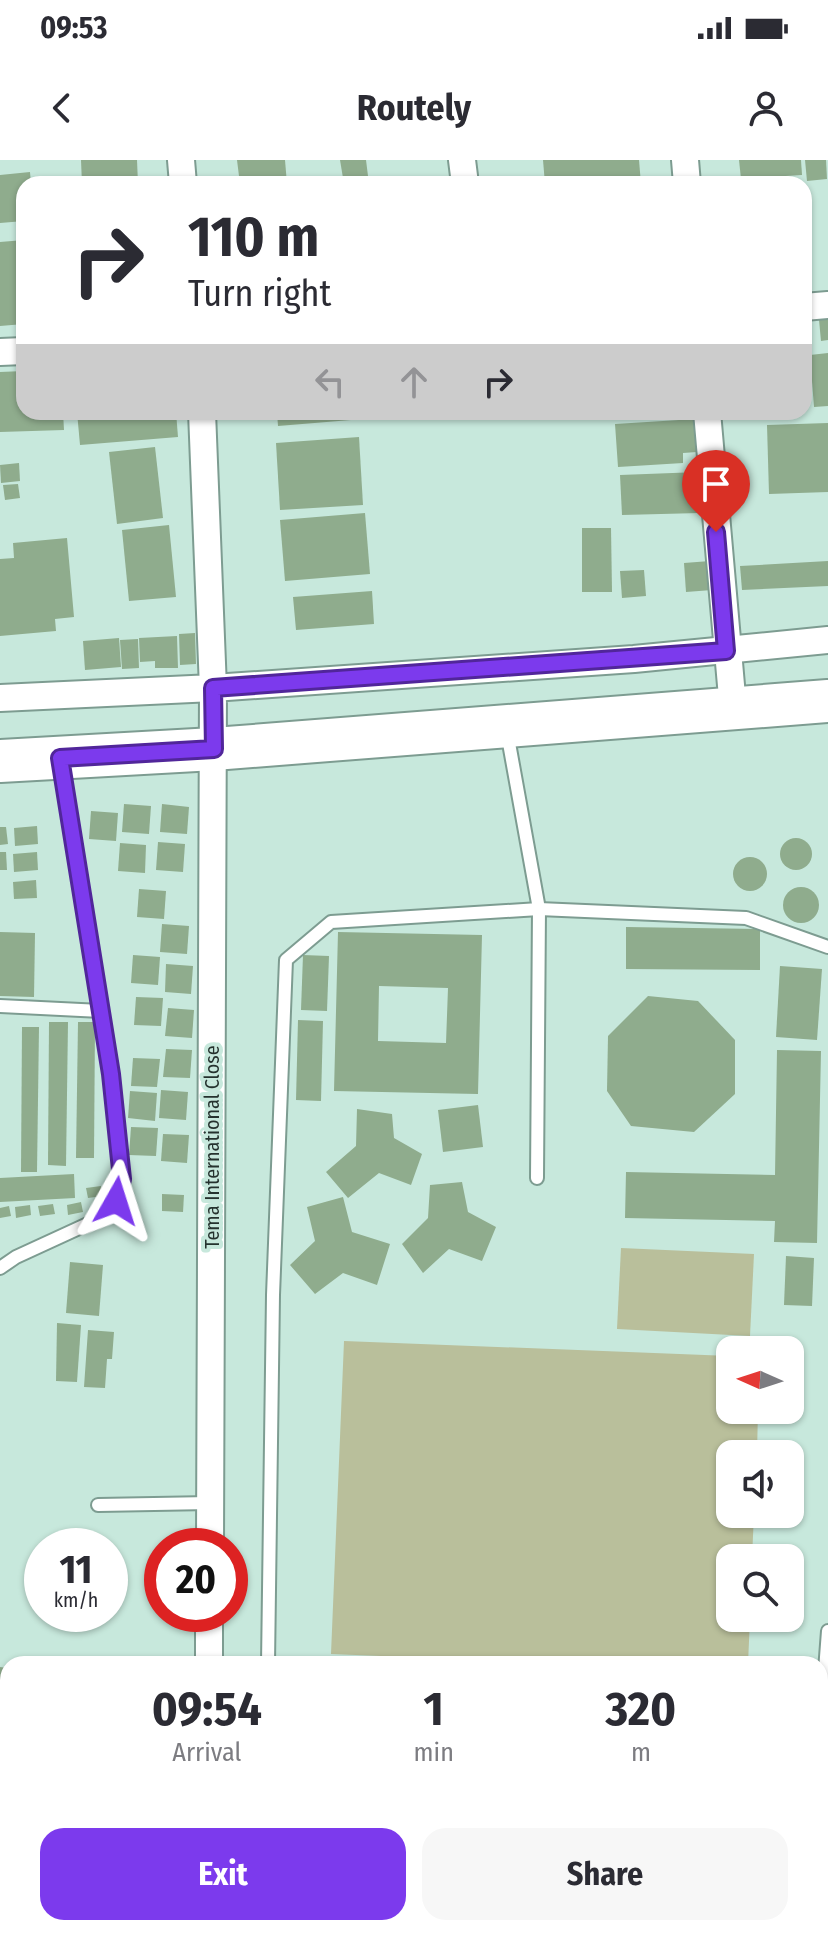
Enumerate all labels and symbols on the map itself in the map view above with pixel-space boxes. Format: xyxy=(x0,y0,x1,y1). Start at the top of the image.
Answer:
pin xyxy=(682,450,750,532)
street label: Tema International Close xyxy=(200,1045,224,1249)
position arrow xyxy=(74,1159,158,1243)
north arrow xyxy=(716,1336,804,1424)
speed limit sign: 20 xyxy=(144,1528,248,1632)

